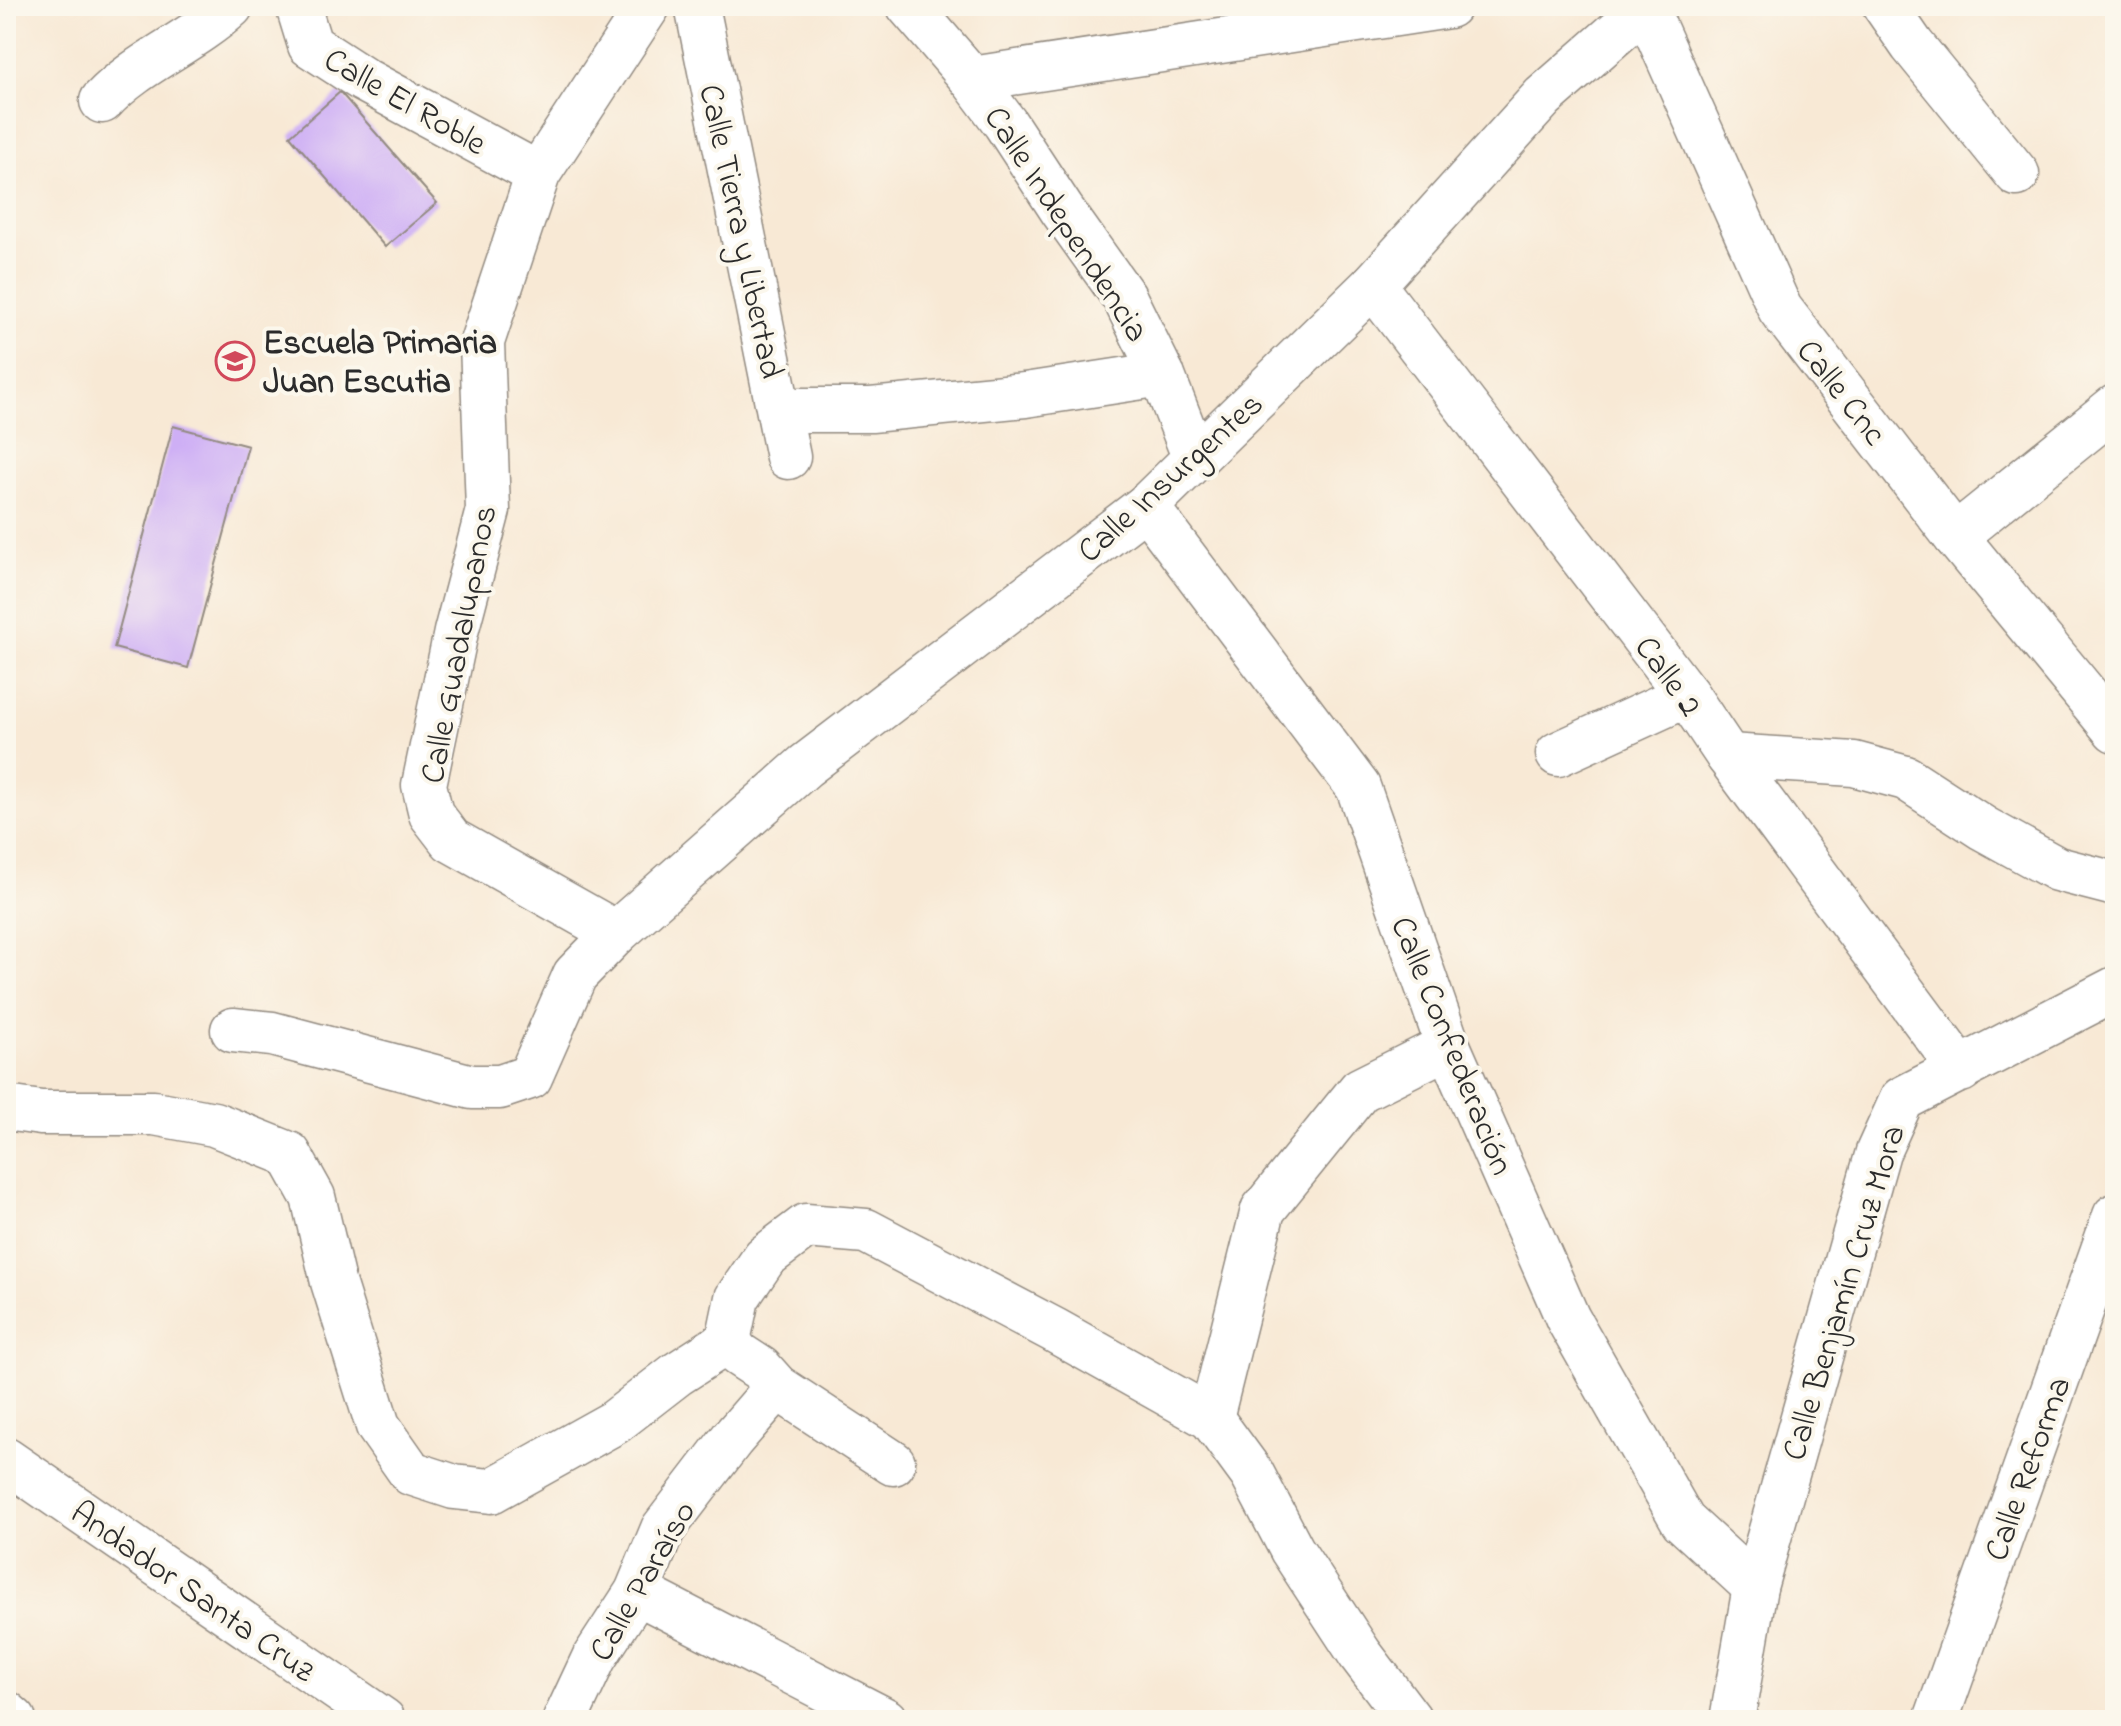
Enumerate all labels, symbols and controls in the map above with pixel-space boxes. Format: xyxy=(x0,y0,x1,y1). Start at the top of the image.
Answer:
street label: Calle El Roble xyxy=(313,37,495,171)
street label: Calle Tierra y Libertad xyxy=(683,80,795,384)
street label: Calle Independencia xyxy=(969,97,1160,353)
place label: Escuela Primaria Juan Escutia xyxy=(263,320,497,409)
street label: Calle Cnc xyxy=(1782,330,1898,458)
school or university icon: Escuela Primaria Juan Escutia xyxy=(214,340,256,382)
street label: Calle Insurgentes xyxy=(1067,382,1276,576)
street label: Calle Guadalupanos xyxy=(409,501,512,788)
street label: Calle 2 xyxy=(1620,627,1713,728)
street label: Calle Confederación xyxy=(1376,910,1525,1183)
street label: Calle Benjamín Cruz Mora xyxy=(1771,1119,1921,1467)
street label: Calle Reforma xyxy=(1973,1370,2086,1569)
street label: Andador Santa Cruz xyxy=(59,1490,325,1697)
street label: Calle Paraíso xyxy=(578,1492,711,1672)

